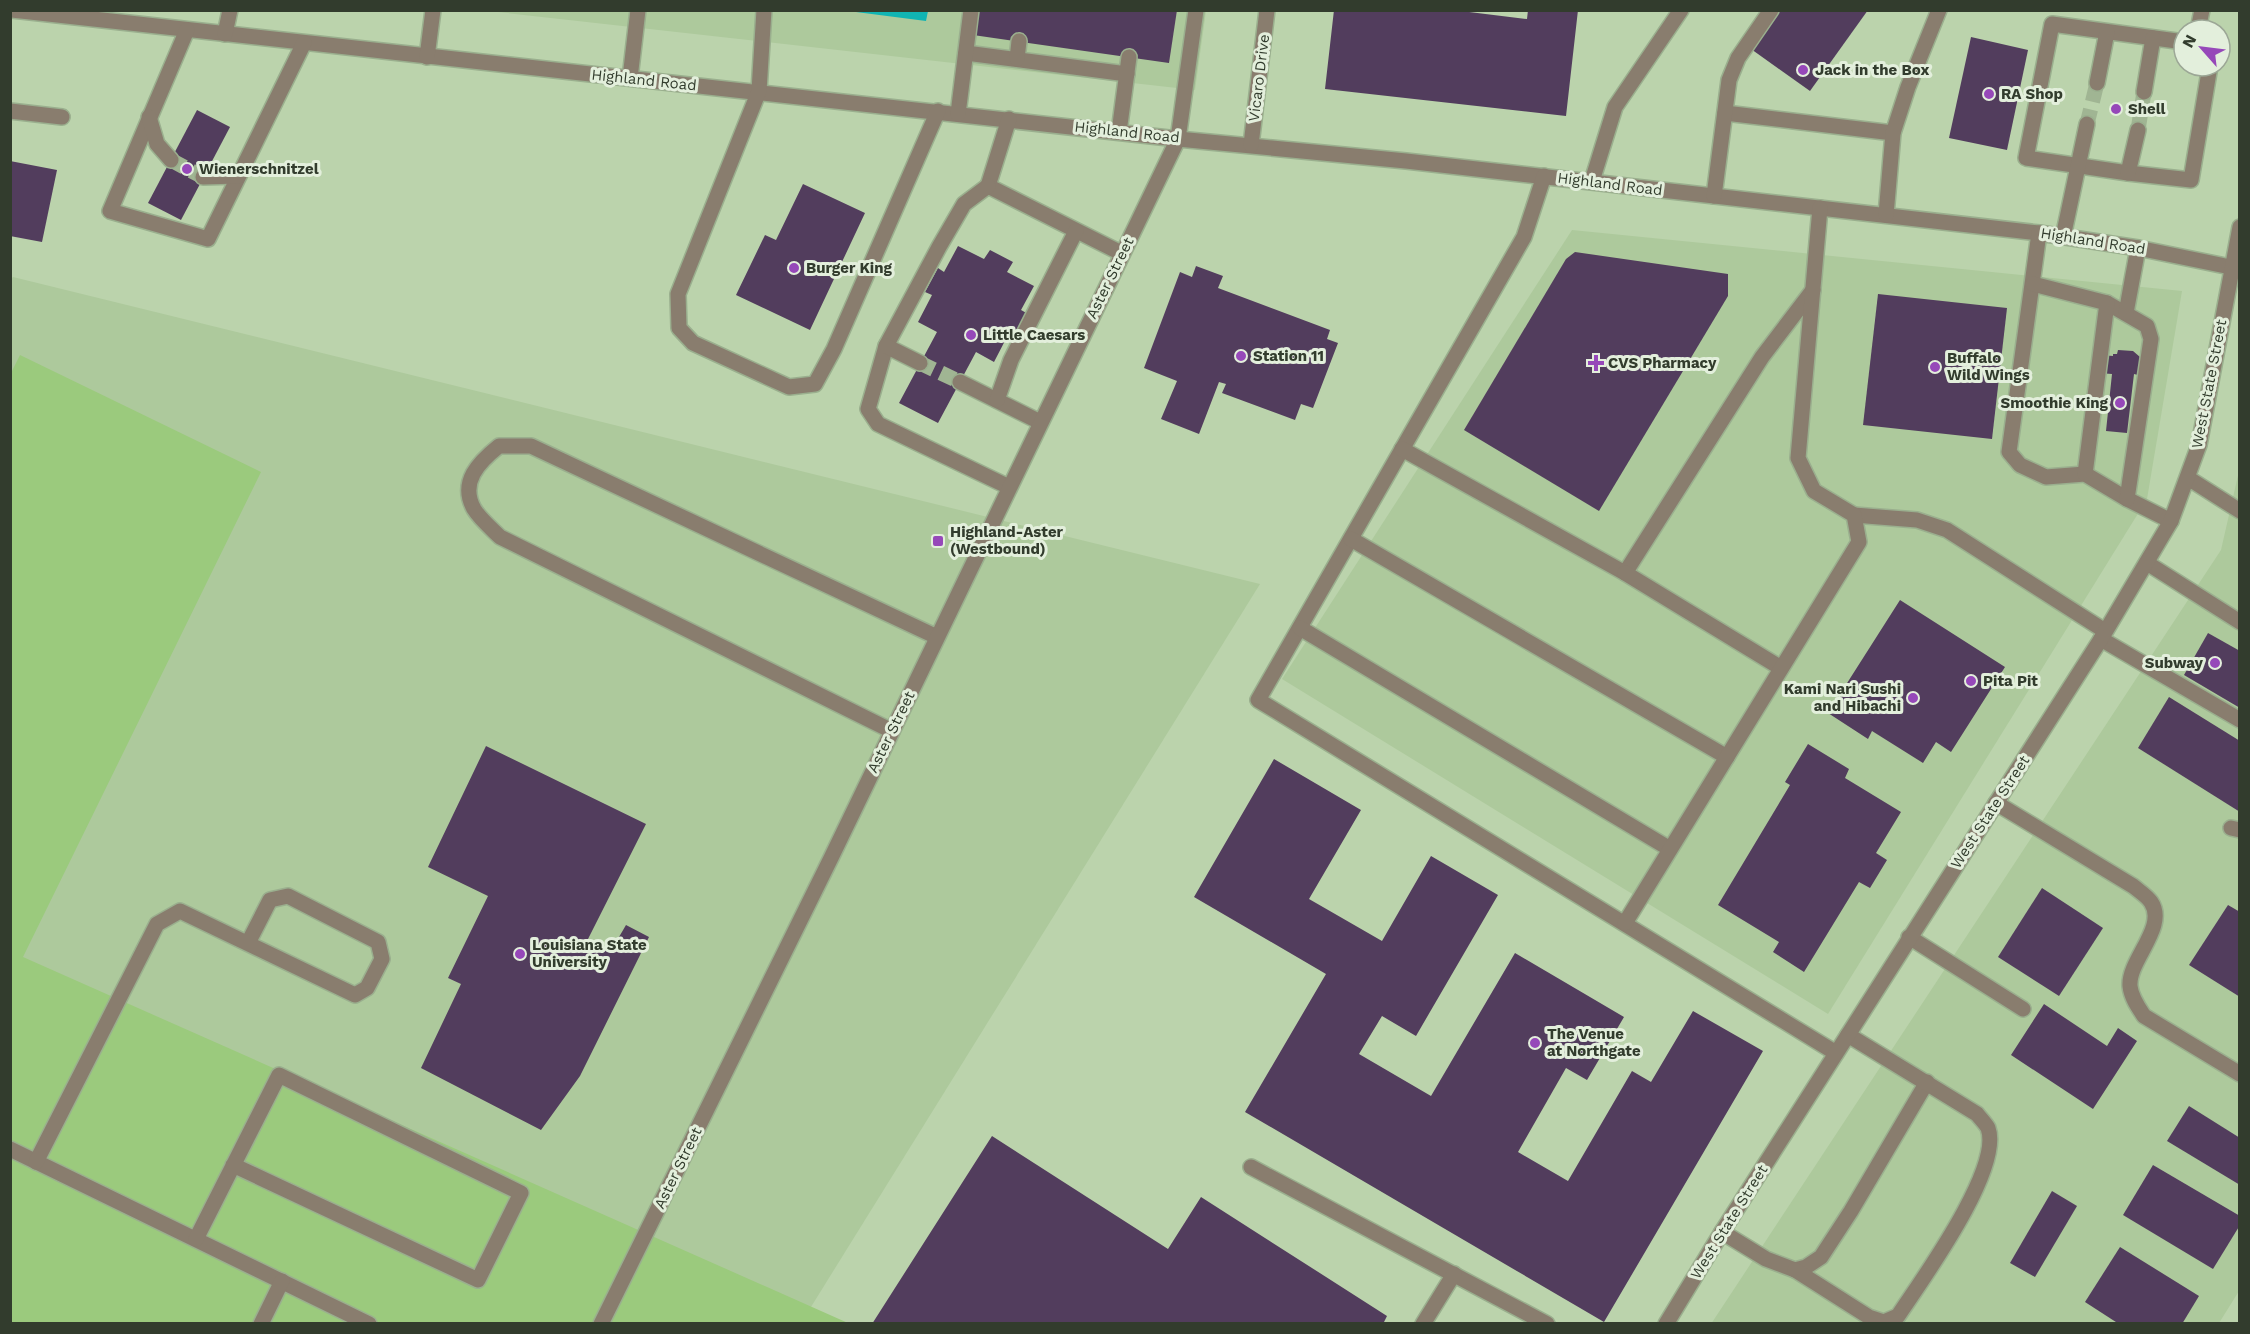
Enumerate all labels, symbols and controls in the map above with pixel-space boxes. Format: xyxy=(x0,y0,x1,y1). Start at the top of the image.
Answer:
north arrow xyxy=(2172,18,2232,78)
text: N xyxy=(2178,31,2200,51)
street label: Vicaro Drive xyxy=(1245,33,1273,123)
place label: Jack in the Box xyxy=(1815,61,1929,79)
marker: Jack in the Box xyxy=(1796,63,1810,77)
street label: Highland Road xyxy=(590,66,698,94)
place label: RA Shop xyxy=(2001,85,2063,103)
marker: RA Shop xyxy=(1982,87,1996,101)
place label: Shell xyxy=(2128,100,2166,118)
marker: Shell xyxy=(2109,102,2123,116)
street label: Highland Road xyxy=(1073,118,1181,146)
place label: Wienerschnitzel xyxy=(199,160,319,178)
marker: Wienerschnitzel xyxy=(180,162,194,176)
street label: Highland Road xyxy=(1556,169,1664,199)
street label: Highland Road xyxy=(2039,224,2147,258)
street label: Aster Street xyxy=(1082,234,1138,322)
place label: Burger King xyxy=(806,259,893,277)
marker: Burger King xyxy=(787,261,801,275)
street label: West State Street xyxy=(2188,317,2230,450)
place label: Little Caesars xyxy=(983,326,1085,344)
marker: Little Caesars xyxy=(964,328,978,342)
place label: Station 11 xyxy=(1253,347,1324,365)
marker: Station 11 xyxy=(1234,349,1248,363)
place label: Buffalo Wild Wings xyxy=(1947,349,2030,384)
place label: CVS Pharmacy xyxy=(1608,354,1717,372)
marker: CVS Pharmacy xyxy=(1589,356,1603,370)
marker: Buffalo Wild Wings xyxy=(1928,360,1942,374)
place label: Smoothie King xyxy=(2000,394,2109,412)
marker: Smoothie King xyxy=(2113,396,2127,410)
place label: Highland-Aster (Westbound) xyxy=(950,523,1064,558)
marker: Highland-Aster (Westbound) xyxy=(931,534,945,548)
place label: Subway xyxy=(2145,654,2204,672)
marker: Subway xyxy=(2208,656,2222,670)
place label: Pita Pit xyxy=(1983,672,2038,690)
marker: Pita Pit xyxy=(1964,674,1978,688)
place label: Kami Nari Sushi and Hibachi xyxy=(1784,680,1901,715)
street label: Aster Street xyxy=(863,688,919,776)
marker: Kami Nari Sushi and Hibachi xyxy=(1906,691,1920,705)
street label: West State Street xyxy=(1947,752,2034,872)
place label: Louisiana State University xyxy=(532,936,647,971)
marker: Louisiana State University xyxy=(513,947,527,961)
place label: The Venue at Northgate xyxy=(1547,1025,1641,1060)
marker: The Venue at Northgate xyxy=(1528,1036,1542,1050)
street label: Aster Street xyxy=(650,1124,706,1212)
street label: West State Street xyxy=(1687,1161,1772,1282)

